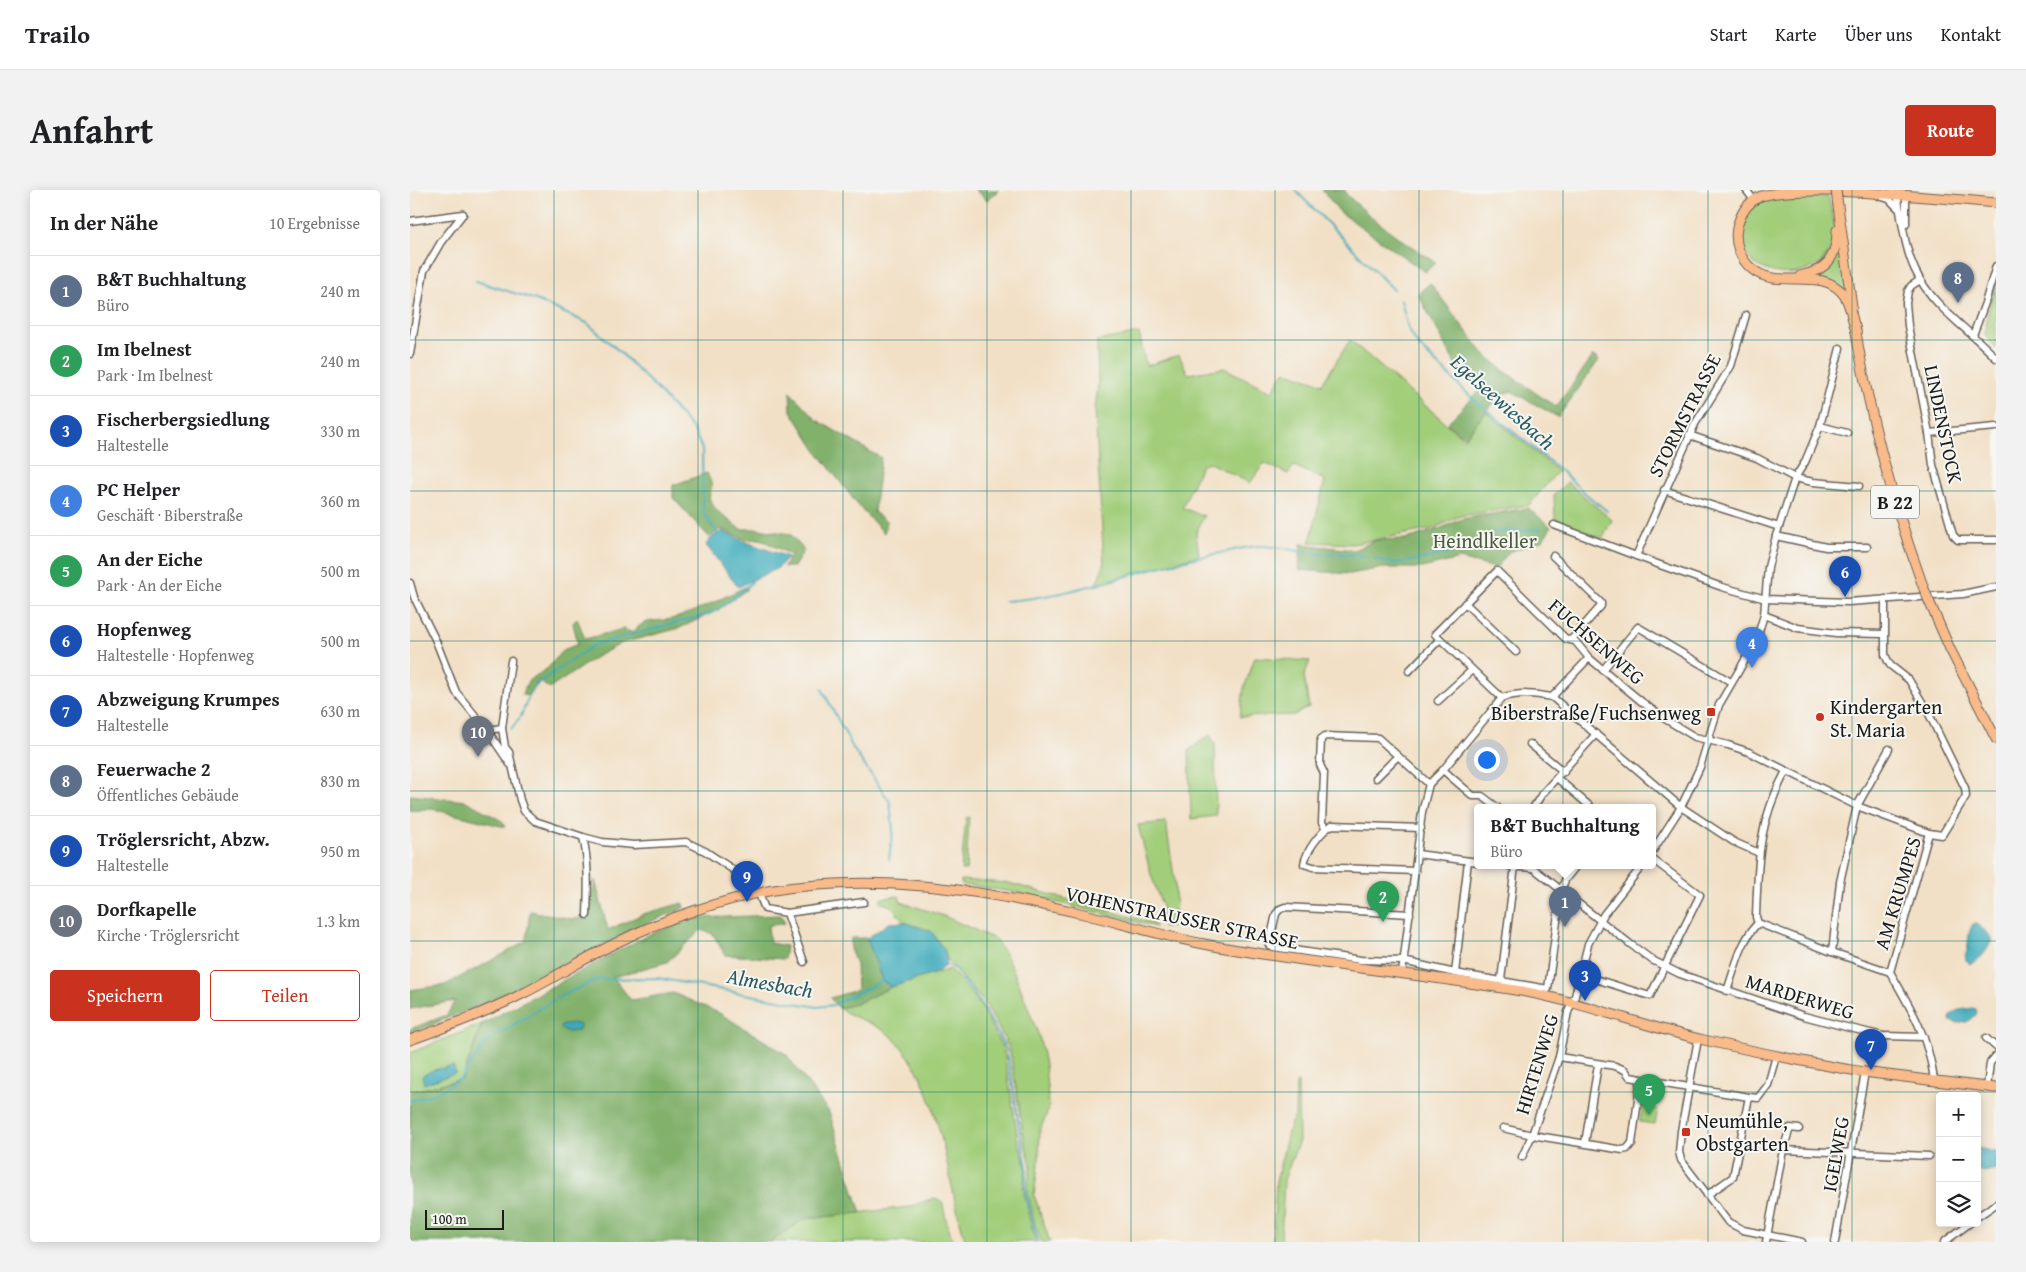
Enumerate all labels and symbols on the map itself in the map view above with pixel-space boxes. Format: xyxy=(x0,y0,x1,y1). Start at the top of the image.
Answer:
pin: 8 xyxy=(1942,262,1974,303)
water label: Egelseewiesbach xyxy=(1443,346,1562,458)
street label: STORMSTRASSE xyxy=(1640,348,1728,482)
street label: LINDENSTOCK xyxy=(1917,362,1971,486)
road number: B 22 xyxy=(1871,486,1919,518)
park label: Heindlkeller xyxy=(1433,526,1537,555)
pin: 6 xyxy=(1829,556,1861,597)
street label: FUCHSENWEG xyxy=(1543,591,1652,691)
pin: 4 xyxy=(1736,627,1768,668)
place label: Kindergarten St. Maria xyxy=(1830,692,1942,744)
place label: Biberstraße/Fuchsenweg xyxy=(1491,698,1701,727)
marker: Biberstraße/Fuchsenweg xyxy=(1705,706,1717,718)
marker: Kindergarten St. Maria xyxy=(1814,711,1826,723)
pin: 10 xyxy=(462,716,494,757)
your location xyxy=(1474,747,1500,773)
street label: AM KRUMPES xyxy=(1866,833,1928,953)
pin: 9 xyxy=(731,861,763,902)
street label: VOHENSTRAUSSER STRASSE xyxy=(1063,878,1301,956)
pin: 2 xyxy=(1367,881,1399,922)
pin: 1 xyxy=(1549,886,1581,927)
water label: Almesbach xyxy=(724,960,816,1006)
pin: 3 xyxy=(1569,960,1601,1001)
street label: MARDERWEG xyxy=(1742,966,1858,1026)
street label: HIRTENWEG xyxy=(1507,1010,1565,1118)
pin: 7 xyxy=(1855,1029,1887,1070)
pin: 5 xyxy=(1633,1074,1665,1115)
place label: Neumühle, Obstgarten xyxy=(1696,1106,1789,1158)
street label: IGELWEG xyxy=(1814,1114,1856,1194)
marker: Neumühle, Obstgarten xyxy=(1680,1126,1692,1138)
scale bar xyxy=(425,1207,504,1230)

